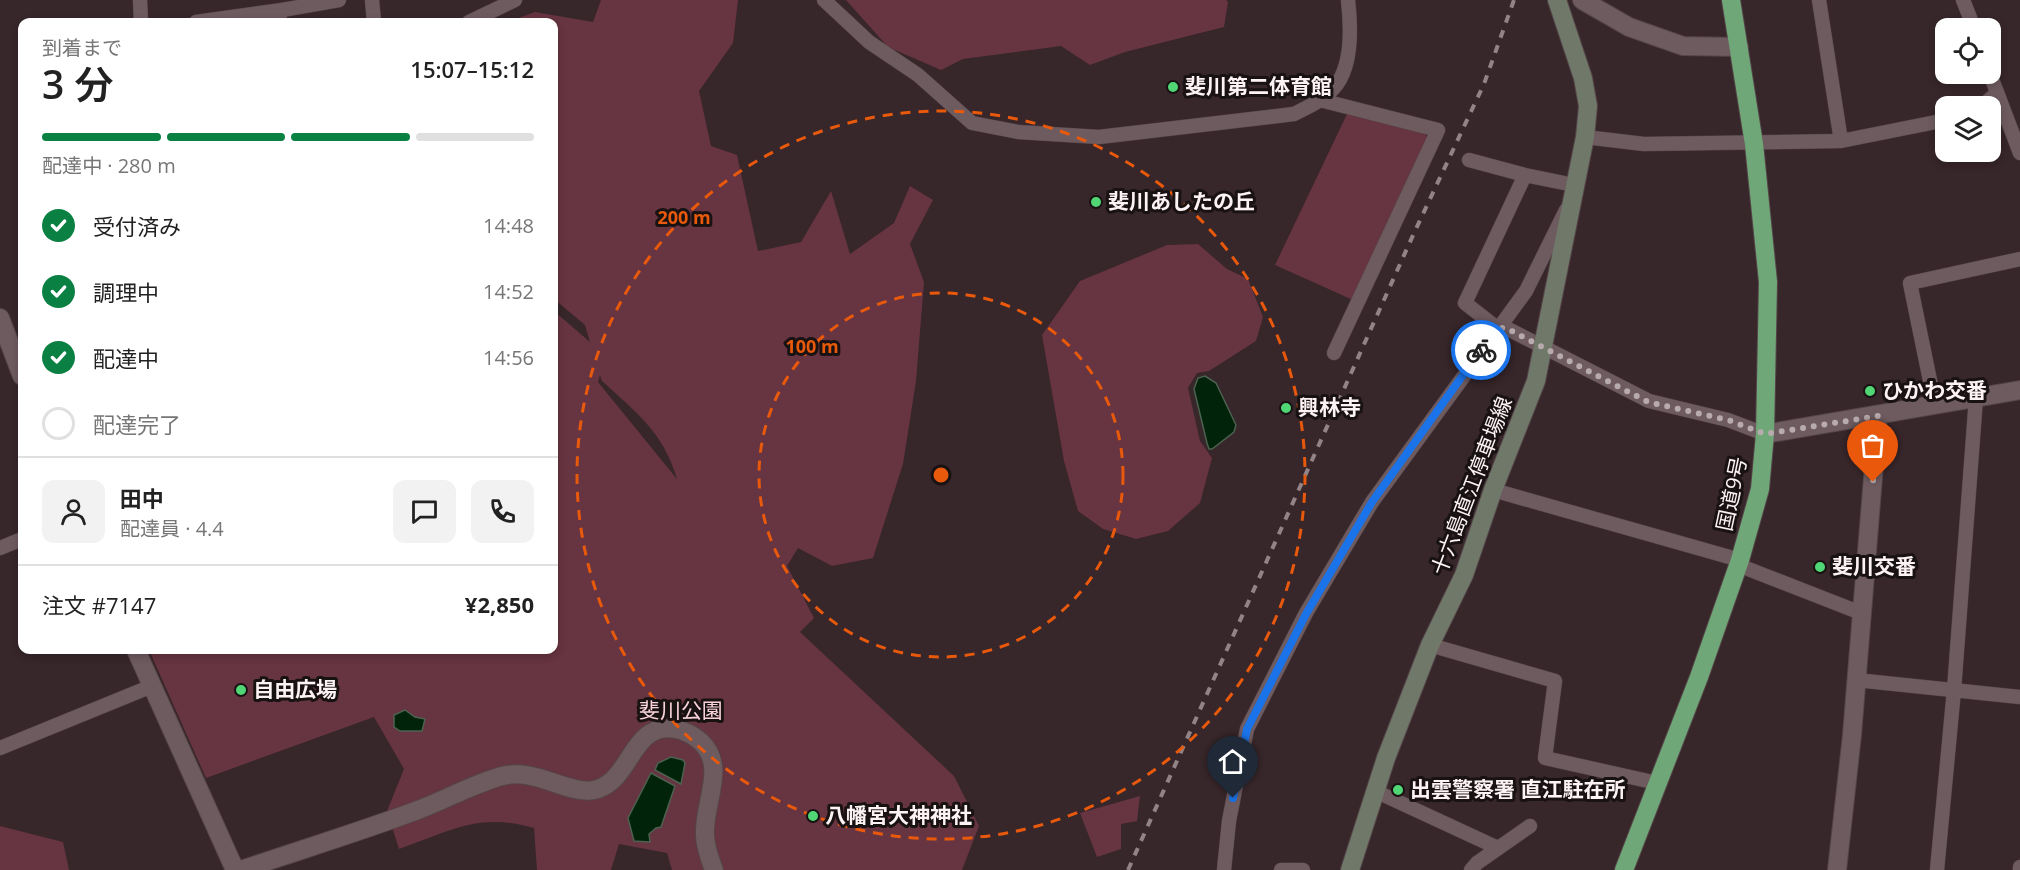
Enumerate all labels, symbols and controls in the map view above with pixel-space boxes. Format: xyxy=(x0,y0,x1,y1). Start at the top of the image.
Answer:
map controls xyxy=(1935,18,2001,162)
button: locate xyxy=(1935,18,2001,84)
text: 到着まで xyxy=(42,34,122,61)
text: 15:07–15:12 xyxy=(410,54,534,84)
text: 3 分 xyxy=(42,57,113,110)
place label: 斐川第二体育館 xyxy=(1185,72,1332,100)
marker: 斐川第二体育館 xyxy=(1166,80,1180,94)
button: layers xyxy=(1935,96,2001,162)
text: 配達中 · 280 m xyxy=(42,152,176,179)
place label: 斐川あしたの丘 xyxy=(1108,187,1255,215)
marker: 斐川あしたの丘 xyxy=(1089,195,1103,209)
text: 200 m xyxy=(657,205,711,229)
icon: check xyxy=(42,209,75,242)
text: 受付済み xyxy=(93,211,181,241)
text: 14:48 xyxy=(483,212,534,239)
icon: check xyxy=(42,275,75,308)
text: 調理中 xyxy=(93,277,159,307)
text: 14:52 xyxy=(483,278,534,305)
courier xyxy=(1451,320,1511,380)
text: 100 m xyxy=(785,334,839,358)
icon: bike xyxy=(1465,334,1498,367)
icon: check xyxy=(42,341,75,374)
text: 配達中 xyxy=(93,343,159,373)
text: 14:56 xyxy=(483,344,534,371)
place label: ひかわ交番 xyxy=(1882,376,1987,404)
marker: ひかわ交番 xyxy=(1863,384,1877,398)
street label: 十六島直江停車場線 xyxy=(1424,392,1518,579)
place label: 興林寺 xyxy=(1298,393,1361,421)
marker: 興林寺 xyxy=(1279,401,1293,415)
text: 配達完了 xyxy=(93,409,181,439)
pin xyxy=(1847,420,1898,482)
icon: bag xyxy=(1856,429,1889,462)
street label: 国道9号 xyxy=(1710,454,1753,533)
centre of rings xyxy=(931,465,951,485)
button: person xyxy=(42,480,105,543)
button: chat xyxy=(393,480,456,543)
button: phone xyxy=(471,480,534,543)
text: 田中 xyxy=(120,483,164,513)
text: 配達員 · 4.4 xyxy=(120,515,224,542)
place label: 斐川交番 xyxy=(1832,552,1916,580)
marker: 斐川交番 xyxy=(1813,560,1827,574)
text: ¥2,850 xyxy=(465,589,534,619)
text: 注文 #7147 xyxy=(42,590,156,620)
place label: 自由広場 xyxy=(253,675,337,703)
marker: 自由広場 xyxy=(234,683,248,697)
park label: 斐川公園 xyxy=(639,696,723,724)
pin xyxy=(1207,736,1258,798)
icon: home xyxy=(1216,745,1249,778)
place label: 出雲警察署 直江駐在所 xyxy=(1410,775,1625,803)
marker: 出雲警察署 直江駐在所 xyxy=(1391,783,1405,797)
place label: 八幡宮大神神社 xyxy=(825,801,972,829)
marker: 八幡宮大神神社 xyxy=(806,809,820,823)

